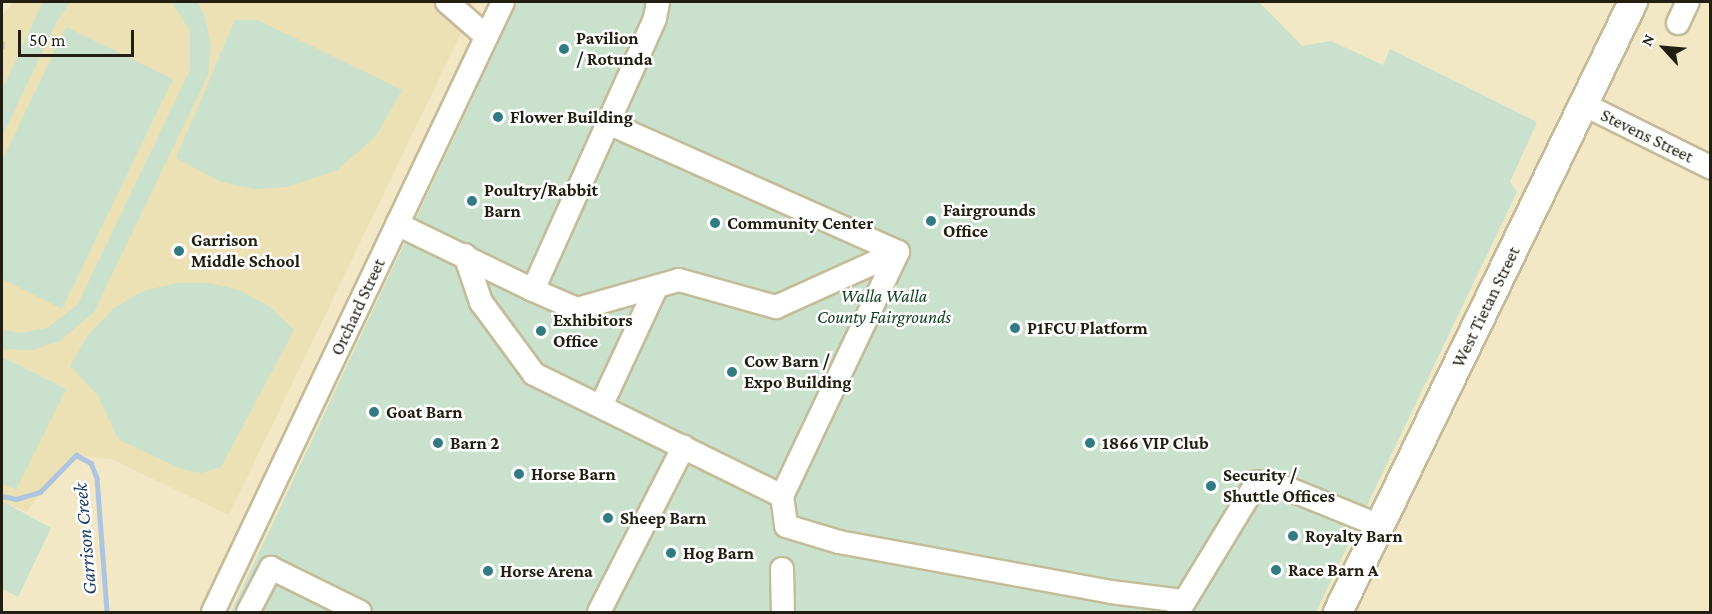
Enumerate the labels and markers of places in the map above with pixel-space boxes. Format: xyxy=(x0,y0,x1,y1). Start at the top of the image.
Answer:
place label: Pavilion / Rotunda xyxy=(576,28,652,70)
marker: Pavilion / Rotunda xyxy=(557,42,571,56)
place label: Flower Building xyxy=(510,106,633,128)
marker: Flower Building xyxy=(491,110,505,124)
place label: Poultry/Rabbit Barn xyxy=(484,180,598,222)
marker: Poultry/Rabbit Barn xyxy=(465,194,479,208)
place label: Fairgrounds Office xyxy=(943,200,1036,242)
place label: Community Center xyxy=(727,212,873,234)
marker: Fairgrounds Office xyxy=(924,214,938,228)
marker: Community Center xyxy=(708,216,722,230)
place label: Garrison Middle School xyxy=(191,230,300,272)
marker: Garrison Middle School xyxy=(172,244,186,258)
place label: Exhibitors Office xyxy=(553,310,633,352)
place label: P1FCU Platform xyxy=(1027,317,1148,339)
marker: P1FCU Platform xyxy=(1008,321,1022,335)
marker: Exhibitors Office xyxy=(534,324,548,338)
place label: Cow Barn / Expo Building xyxy=(744,351,851,394)
marker: Cow Barn / Expo Building xyxy=(725,365,739,379)
place label: Goat Barn xyxy=(386,401,463,423)
marker: Goat Barn xyxy=(367,405,381,419)
place label: Barn 2 xyxy=(450,432,500,454)
place label: 1866 VIP Club xyxy=(1102,432,1209,454)
marker: Barn 2 xyxy=(431,436,445,450)
marker: 1866 VIP Club xyxy=(1083,436,1097,450)
place label: Horse Barn xyxy=(531,463,616,485)
place label: Security / Shuttle Offices xyxy=(1223,465,1335,508)
marker: Horse Barn xyxy=(512,467,526,481)
marker: Security / Shuttle Offices xyxy=(1204,479,1218,493)
place label: Sheep Barn xyxy=(620,507,706,529)
marker: Sheep Barn xyxy=(601,511,615,525)
place label: Royalty Barn xyxy=(1305,525,1403,547)
marker: Royalty Barn xyxy=(1286,529,1300,543)
place label: Hog Barn xyxy=(683,542,754,564)
marker: Hog Barn xyxy=(664,546,678,560)
place label: Race Barn A xyxy=(1288,559,1378,581)
place label: Horse Arena xyxy=(500,560,593,582)
marker: Race Barn A xyxy=(1269,563,1283,577)
marker: Horse Arena xyxy=(481,564,495,578)

